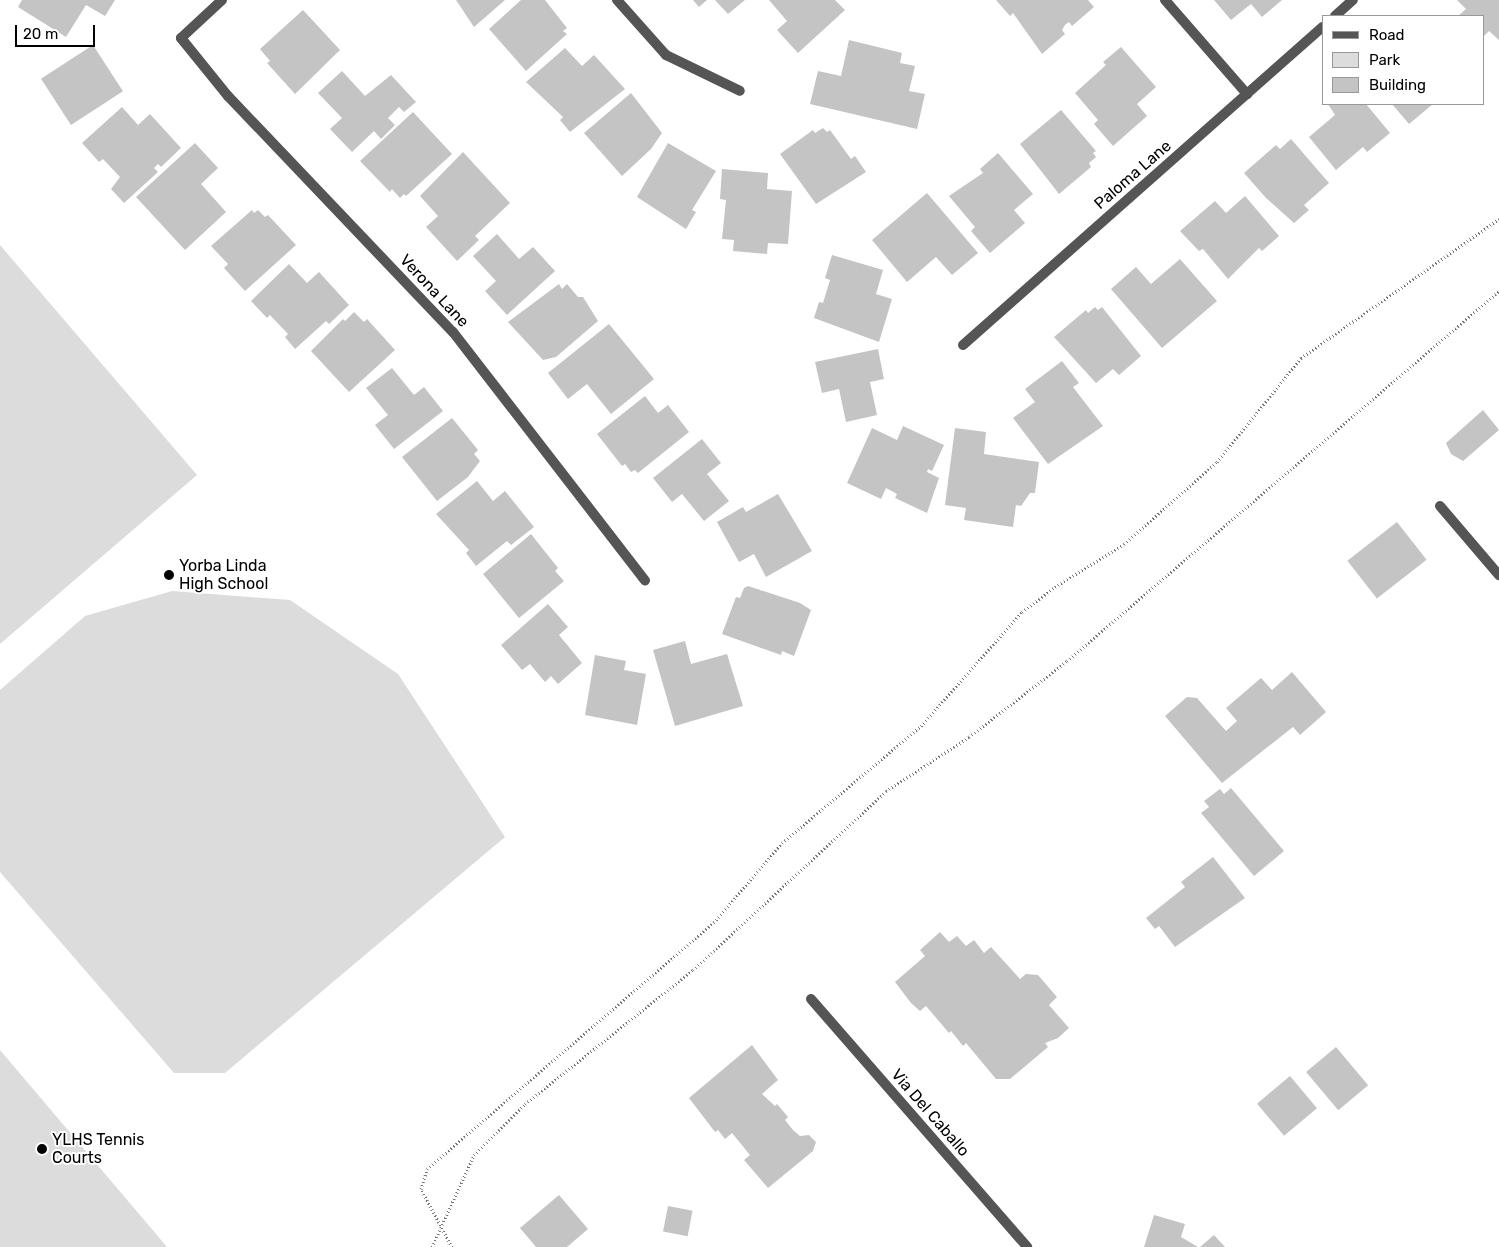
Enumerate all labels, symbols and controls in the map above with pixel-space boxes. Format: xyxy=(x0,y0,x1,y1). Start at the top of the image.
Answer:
scale bar xyxy=(18,15,98,47)
legend xyxy=(1322,15,1484,105)
text: 20 m xyxy=(23,25,58,43)
text: Road xyxy=(1369,26,1405,44)
text: Park xyxy=(1369,51,1400,69)
text: Building xyxy=(1369,76,1426,94)
street label: Paloma Lane xyxy=(1091,136,1175,214)
street label: Verona Lane xyxy=(395,251,473,331)
place label: Yorba Linda High School xyxy=(179,556,268,594)
marker: Yorba Linda High School xyxy=(163,569,175,581)
street label: Via Del Caballo xyxy=(887,1065,973,1161)
place label: YLHS Tennis Courts xyxy=(52,1130,145,1168)
marker: YLHS Tennis Courts xyxy=(36,1143,48,1155)

